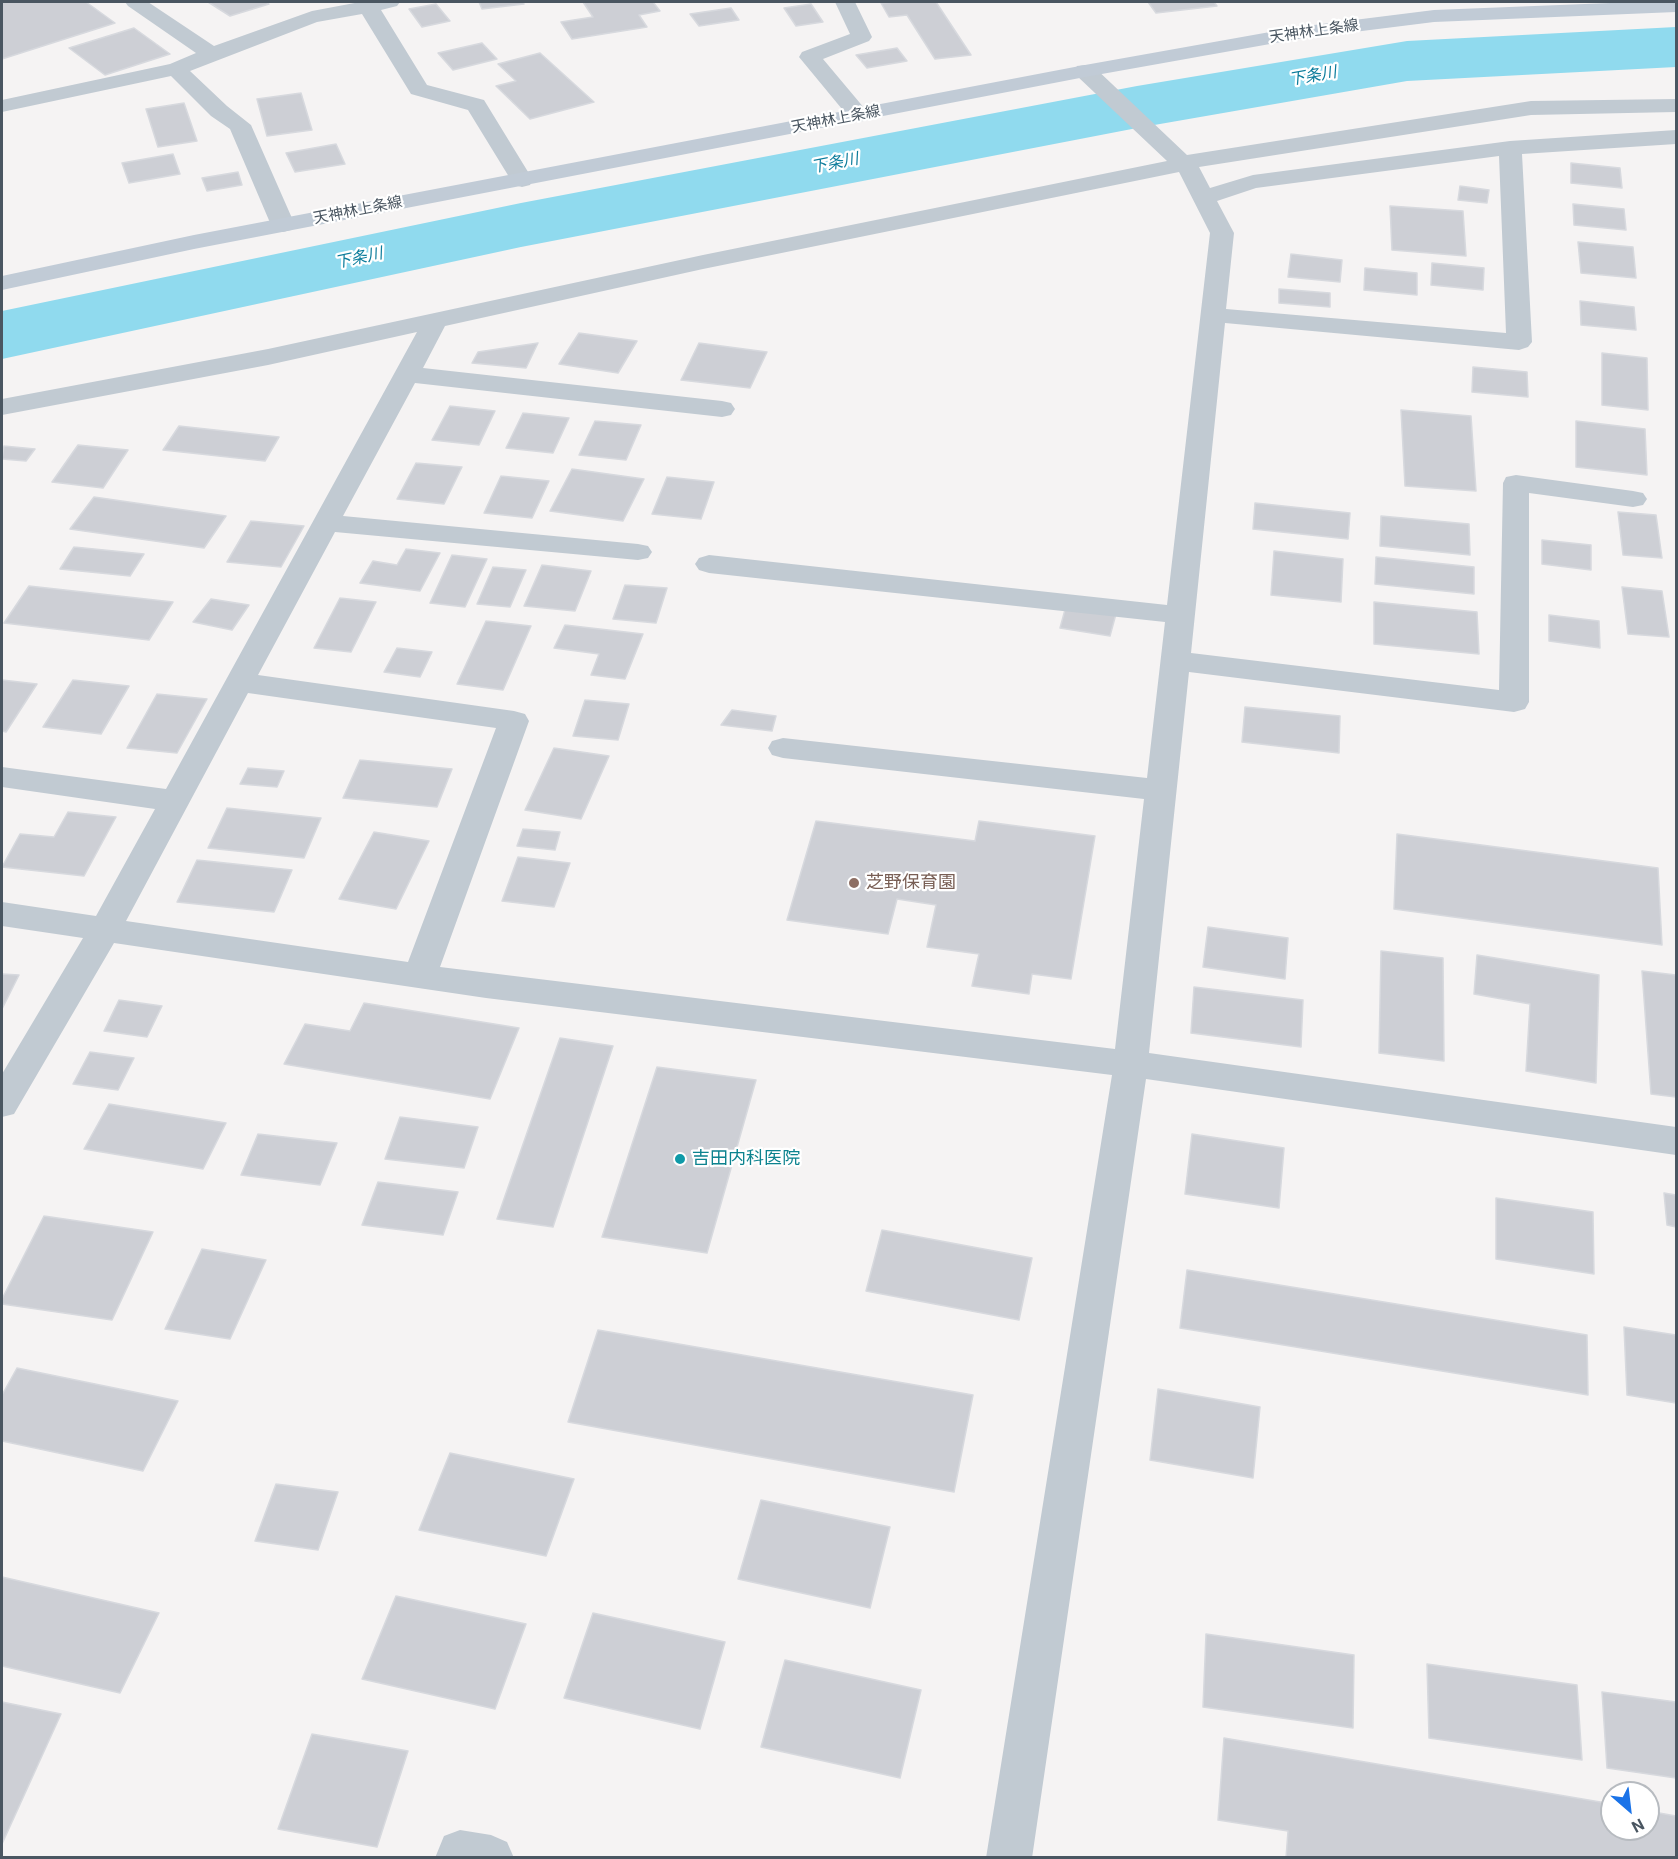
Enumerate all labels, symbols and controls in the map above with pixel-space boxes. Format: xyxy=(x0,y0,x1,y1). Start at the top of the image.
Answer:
street label: 天神林上条線 xyxy=(1268,17,1360,47)
water label: 下条川 xyxy=(1288,63,1338,91)
street label: 天神林上条線 xyxy=(790,103,882,137)
water label: 下条川 xyxy=(810,150,860,178)
street label: 天神林上条線 xyxy=(312,194,404,228)
water label: 下条川 xyxy=(334,245,384,273)
place label: 芝野保育園 xyxy=(866,872,956,894)
marker: 芝野保育園 xyxy=(847,876,861,890)
place label: 吉田内科医院 xyxy=(692,1148,800,1170)
marker: 吉田内科医院 xyxy=(673,1152,687,1166)
north arrow xyxy=(1600,1781,1660,1841)
text: N xyxy=(1628,1815,1647,1837)

